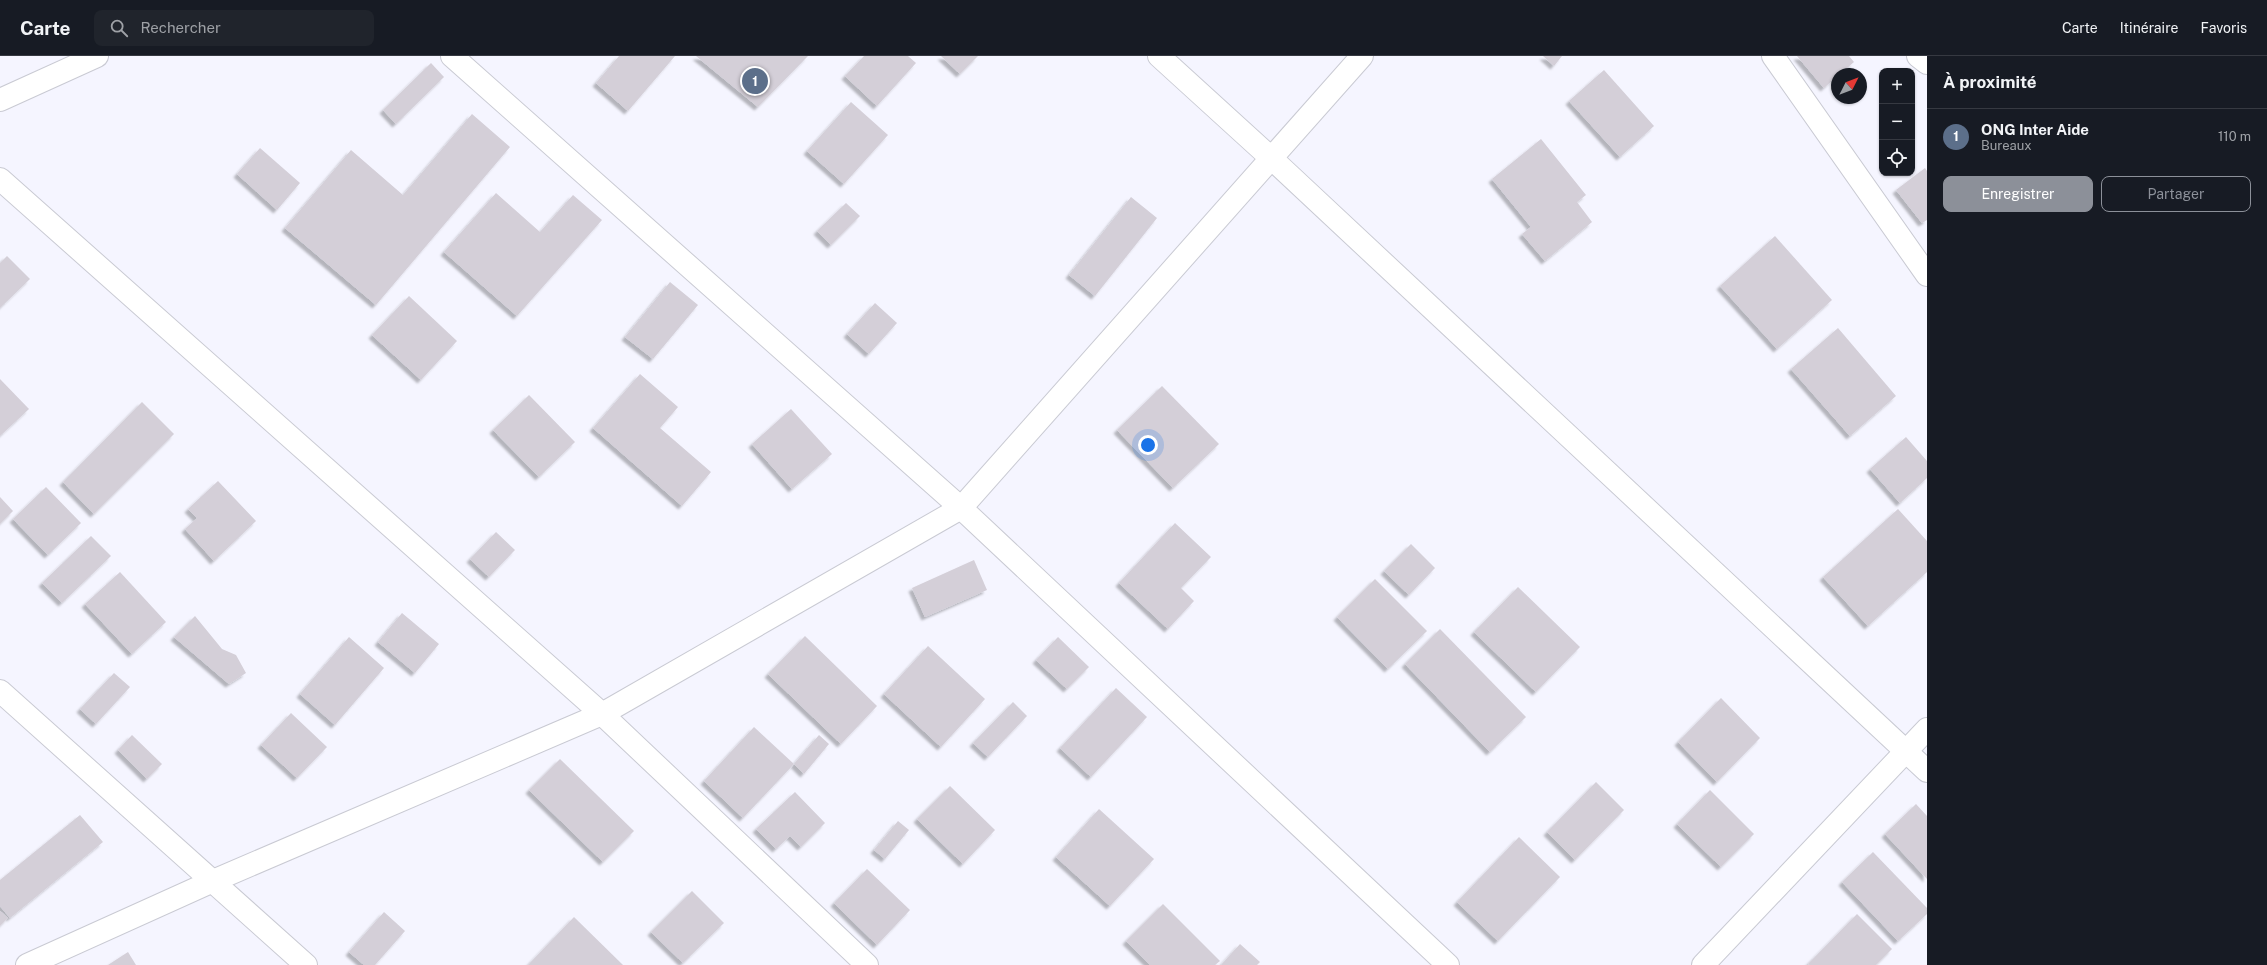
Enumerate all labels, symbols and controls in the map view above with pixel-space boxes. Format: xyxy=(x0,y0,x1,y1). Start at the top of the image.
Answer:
search box xyxy=(94,10,374,46)
text: Carte xyxy=(20,17,70,39)
icon: search xyxy=(108,17,130,39)
text: Rechercher xyxy=(140,19,221,36)
text: Carte xyxy=(2062,20,2098,36)
text: Itinéraire xyxy=(2120,20,2178,36)
text: Favoris xyxy=(2200,20,2247,36)
pin: 1 xyxy=(742,66,768,96)
north arrow xyxy=(1831,68,1867,104)
map controls xyxy=(1879,68,1915,176)
button: + xyxy=(1879,68,1915,104)
text: À proximité xyxy=(1943,72,2037,92)
button: − xyxy=(1879,104,1915,140)
text: ONG Inter Aide xyxy=(1981,121,2089,138)
text: 1 xyxy=(1953,129,1959,144)
text: 110 m xyxy=(2218,129,2251,144)
text: Bureaux xyxy=(1981,138,2032,153)
button: locate xyxy=(1879,140,1915,176)
button: Enregistrer xyxy=(1943,176,2093,212)
button: Partager xyxy=(2101,176,2251,212)
your location xyxy=(1138,435,1158,455)

